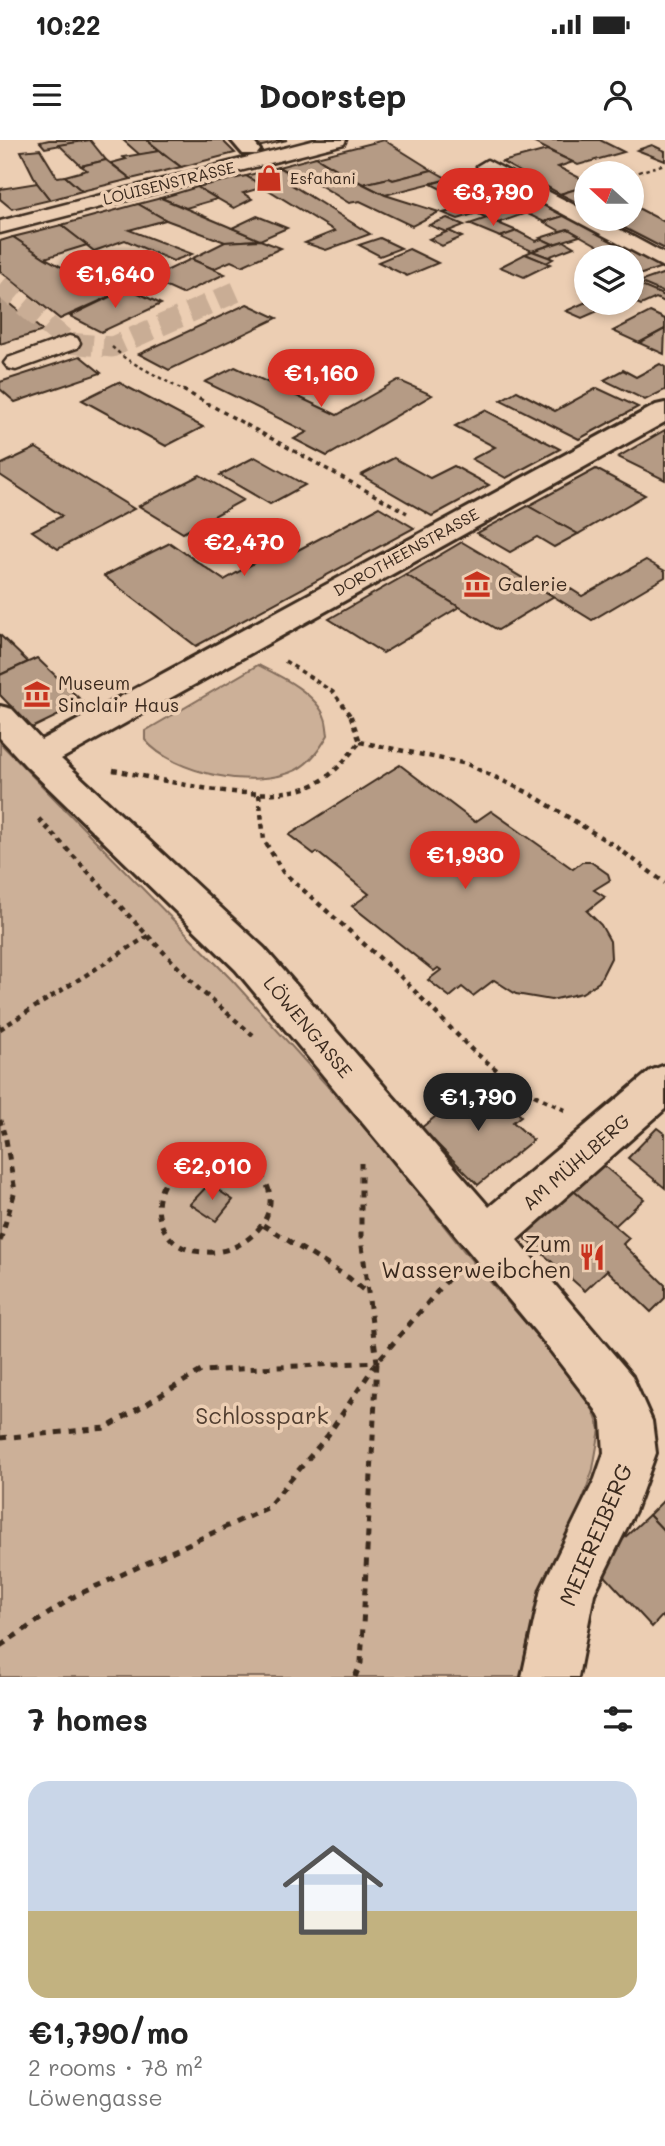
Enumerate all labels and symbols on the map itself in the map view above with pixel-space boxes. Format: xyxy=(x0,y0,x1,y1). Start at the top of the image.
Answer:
street label: LOUISENSTRASSE xyxy=(101,156,237,209)
north arrow xyxy=(574,161,644,231)
shop icon: Esfahani xyxy=(254,163,284,193)
place label: Esfahani xyxy=(290,167,356,188)
pin: €3,790 xyxy=(436,168,550,228)
pin: €1,640 xyxy=(58,250,172,310)
pin: €1,160 xyxy=(264,350,378,409)
street label: DOROTHEENSTRASSE xyxy=(329,503,482,600)
pin: €2,470 xyxy=(187,518,301,578)
museum icon: Galerie xyxy=(462,569,492,599)
place label: Galerie xyxy=(498,571,568,596)
place label: Museum Sinclair Haus xyxy=(58,670,179,717)
museum icon: Museum Sinclair Haus xyxy=(22,679,52,709)
pin: €1,930 xyxy=(408,832,522,891)
street label: LÖWENGASSE xyxy=(259,971,358,1083)
pin: €1,790 xyxy=(421,1074,535,1133)
street label: AM MÜHLBERG xyxy=(517,1108,635,1215)
pin: €2,010 xyxy=(155,1142,269,1202)
place label: Zum Wasserweibchen xyxy=(381,1228,571,1284)
restaurant icon: Zum Wasserweibchen xyxy=(577,1242,607,1272)
park label: Schlosspark xyxy=(195,1400,329,1430)
street label: MEIEREIBERG xyxy=(552,1459,639,1610)

